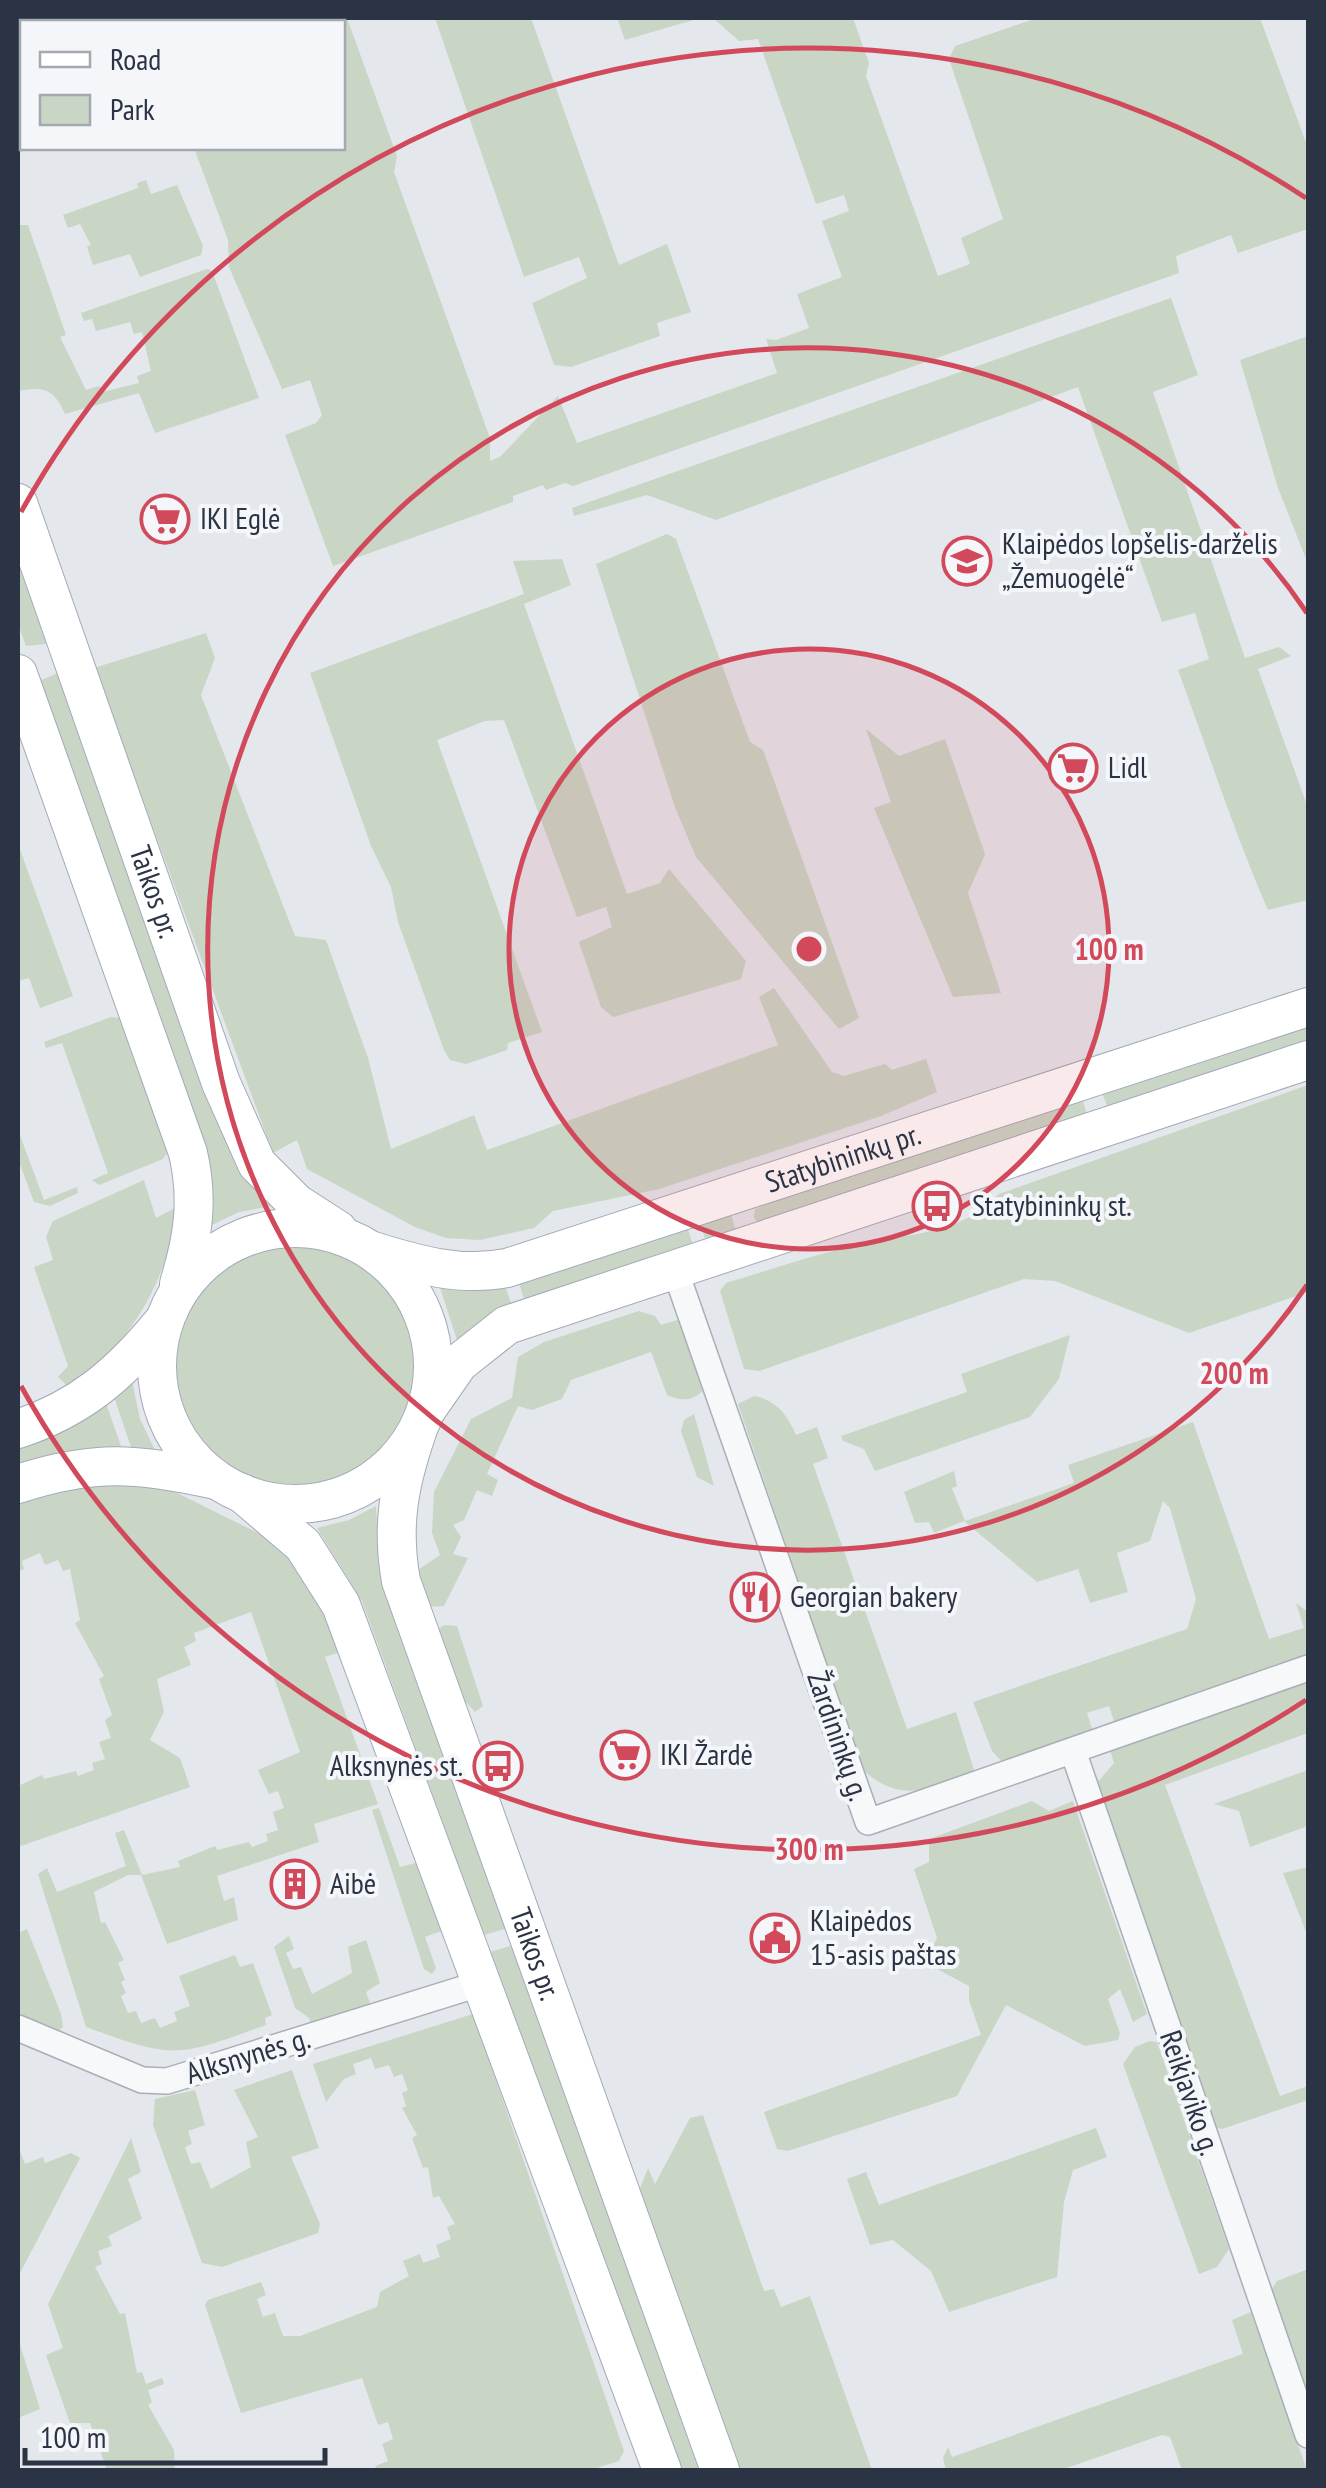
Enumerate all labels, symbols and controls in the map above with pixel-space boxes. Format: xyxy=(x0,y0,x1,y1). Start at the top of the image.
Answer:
legend xyxy=(20,20,345,150)
text: Road xyxy=(110,39,161,78)
text: Park xyxy=(110,89,155,128)
supermarket icon: IKI Eglė xyxy=(139,493,191,545)
place label: IKI Eglė xyxy=(200,498,280,537)
place label: Klaipėdos lopšelis-darželis „Žemuogėlė“ xyxy=(1002,523,1278,596)
school or university icon: Klaipėdos lopšelis-darželis „Žemuogėlė“ xyxy=(941,535,993,587)
supermarket icon: Lidl xyxy=(1047,742,1099,794)
place label: Lidl xyxy=(1108,747,1147,786)
street label: Taikos pr. xyxy=(121,840,190,943)
text: 100 m xyxy=(1074,929,1144,968)
centre of rings xyxy=(791,931,827,967)
street label: Statybininkų pr. xyxy=(760,1114,925,1201)
bus stop icon: Statybininkų st. xyxy=(911,1180,963,1232)
place label: Statybininkų st. xyxy=(972,1185,1132,1224)
text: 200 m xyxy=(1199,1353,1269,1392)
restaurant icon: Georgian bakery xyxy=(729,1571,781,1623)
place label: Georgian bakery xyxy=(790,1576,958,1615)
street label: Žardininkų g. xyxy=(799,1666,880,1805)
supermarket icon: IKI Žardė xyxy=(599,1729,651,1781)
place label: IKI Žardė xyxy=(660,1734,753,1773)
bus stop icon: Alksnynės st. xyxy=(472,1740,524,1792)
place label: Alksnynės st. xyxy=(330,1745,463,1784)
text: 300 m xyxy=(774,1829,844,1868)
building icon: Aibė xyxy=(269,1858,321,1910)
place label: Aibė xyxy=(330,1863,376,1902)
place label: Klaipėdos 15-asis paštas xyxy=(810,1900,956,1973)
street label: Taikos pr. xyxy=(502,1902,571,2005)
public building icon: Klaipėdos 15-asis paštas xyxy=(749,1912,801,1964)
street label: Alksnynės g. xyxy=(181,2017,314,2092)
street label: Reikjaviko g. xyxy=(1152,2025,1231,2160)
scale bar xyxy=(25,2403,325,2465)
text: 100 m xyxy=(40,2417,106,2456)

